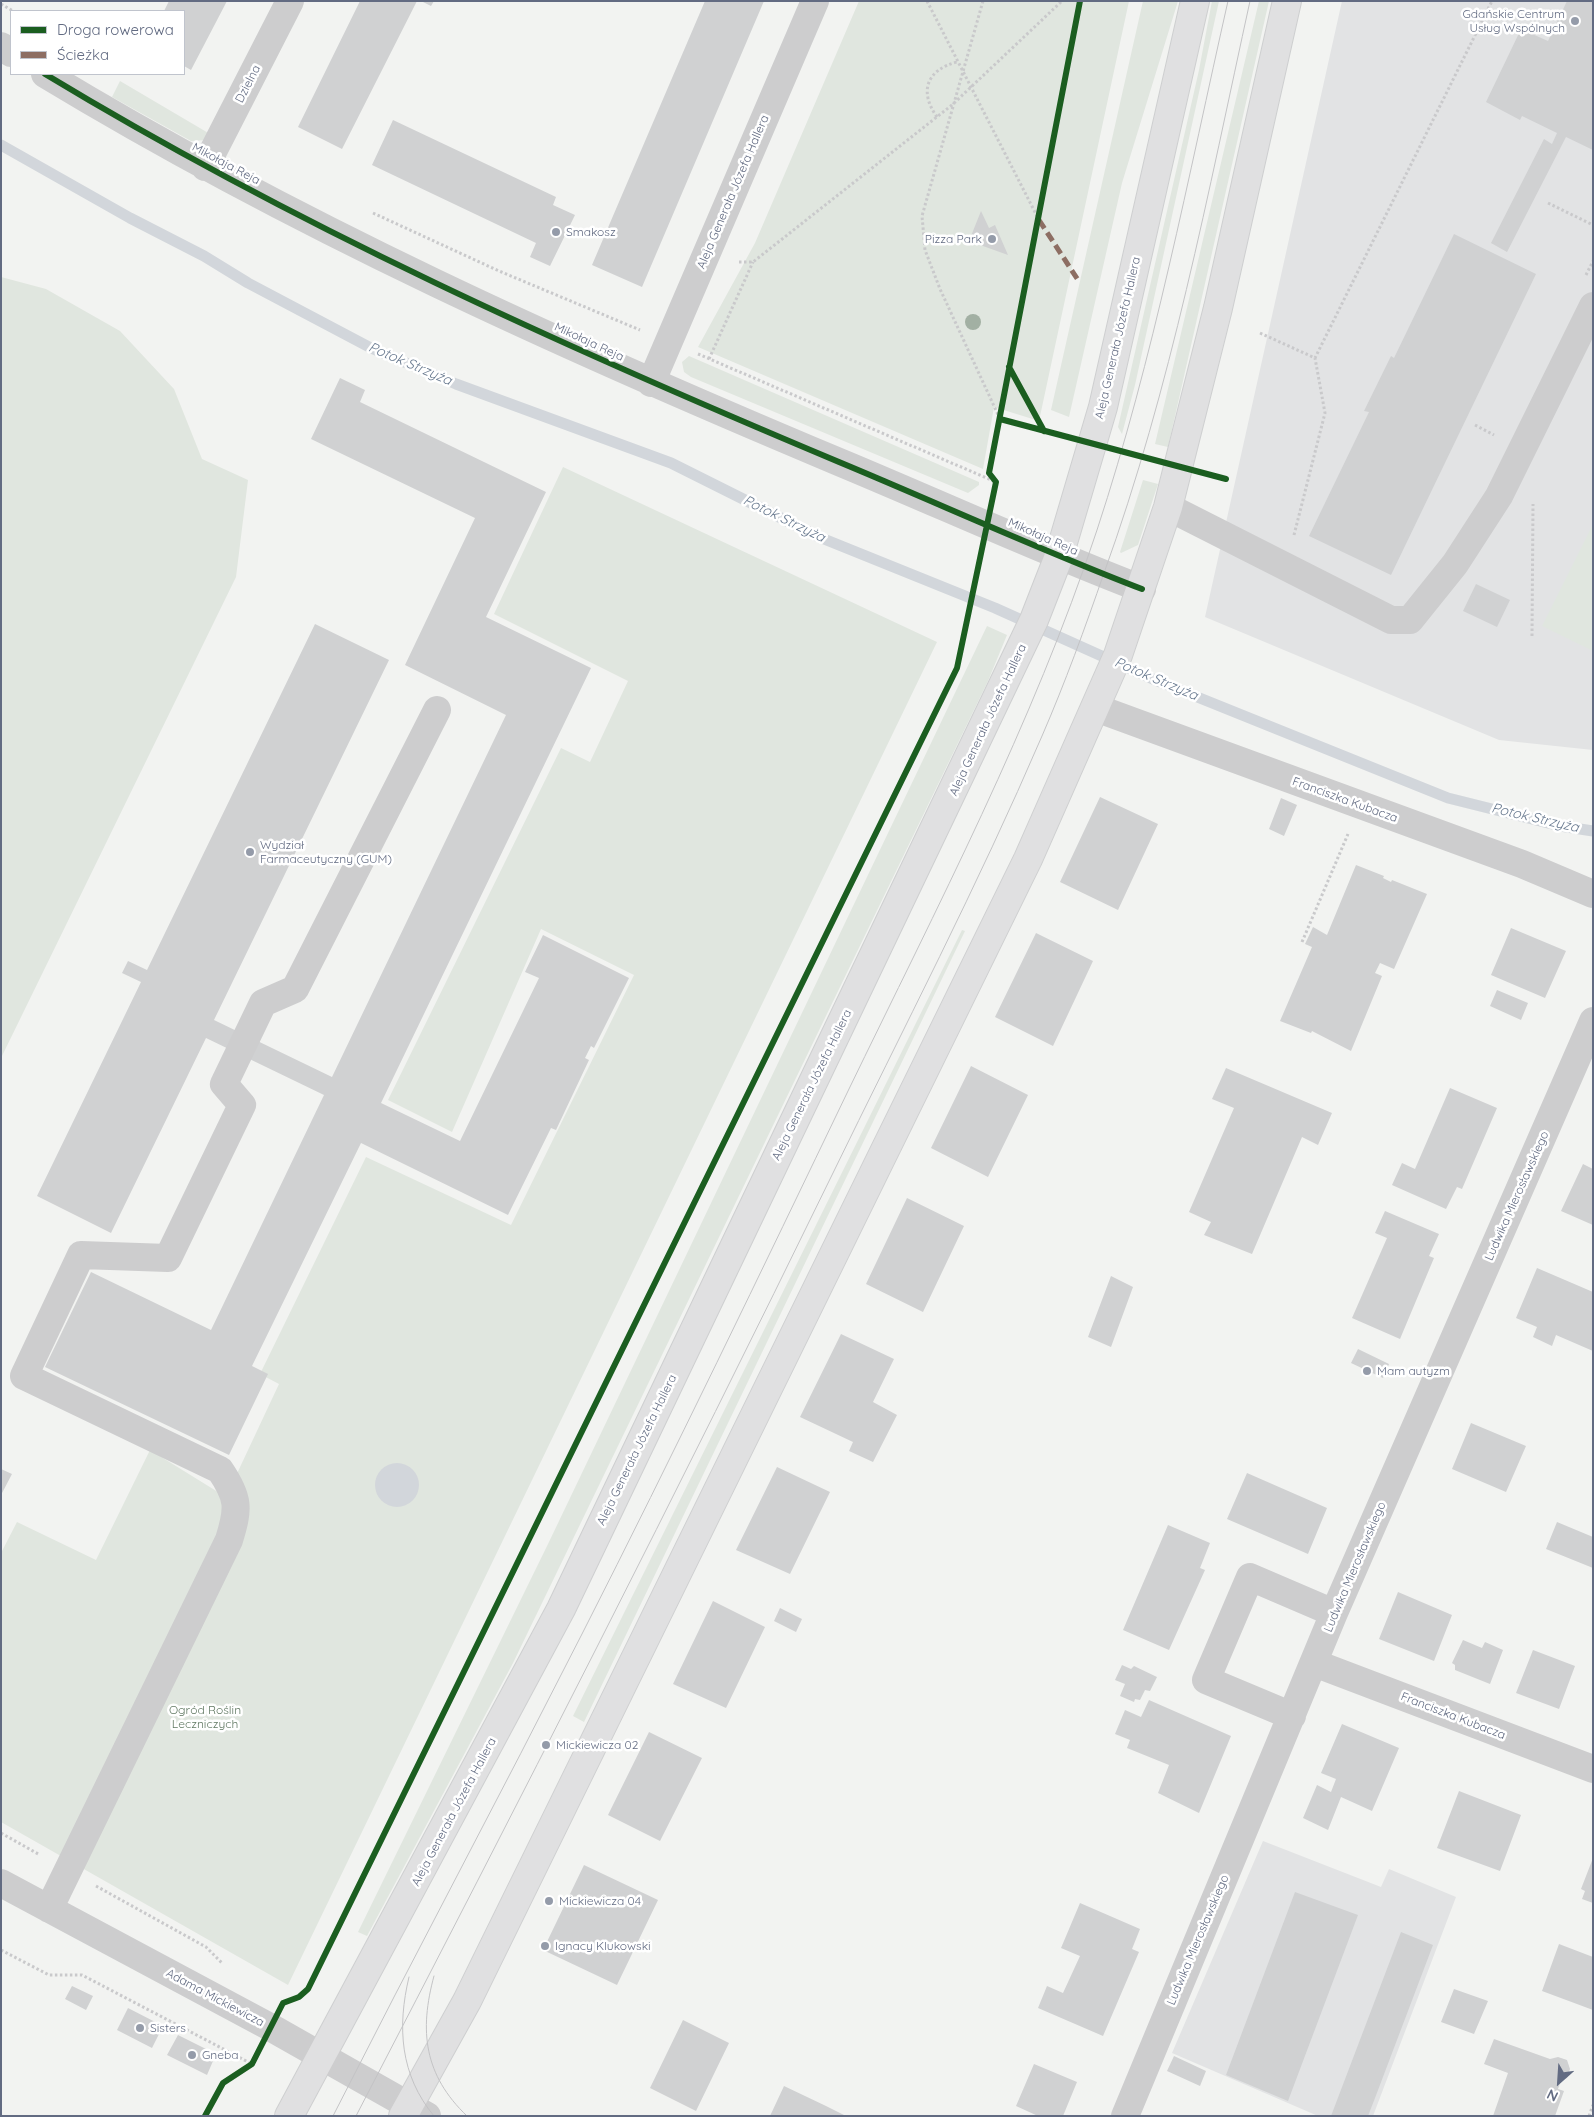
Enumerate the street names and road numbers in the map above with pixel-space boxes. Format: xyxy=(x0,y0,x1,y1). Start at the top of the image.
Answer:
street label: Dzielna xyxy=(232,63,264,105)
street label: Aleja Generała Józefa Hallera xyxy=(694,113,772,271)
street label: Mikołaja Reja xyxy=(190,140,262,188)
street label: Aleja Generała Józefa Hallera xyxy=(1092,256,1144,420)
street label: Mikołaja Reja xyxy=(552,320,626,364)
street label: Mikołaja Reja xyxy=(1006,515,1080,559)
street label: Aleja Generała Józefa Hallera xyxy=(946,642,1030,798)
street label: Franciszka Kubacza xyxy=(1290,774,1400,826)
street label: Aleja Generała Józefa Hallera xyxy=(769,1007,855,1163)
street label: Ludwika Mierosławskiego xyxy=(1482,1129,1552,1263)
street label: Aleja Generała Józefa Hallera xyxy=(594,1372,680,1528)
street label: Ludwika Mierosławskiego xyxy=(1321,1500,1389,1634)
street label: Franciszka Kubacza xyxy=(1399,1689,1507,1743)
street label: Aleja Generała Józefa Hallera xyxy=(409,1735,499,1889)
street label: Ludwika Mierosławskiego xyxy=(1164,1873,1232,2007)
street label: Adama Mickiewicza xyxy=(163,1966,267,2030)

